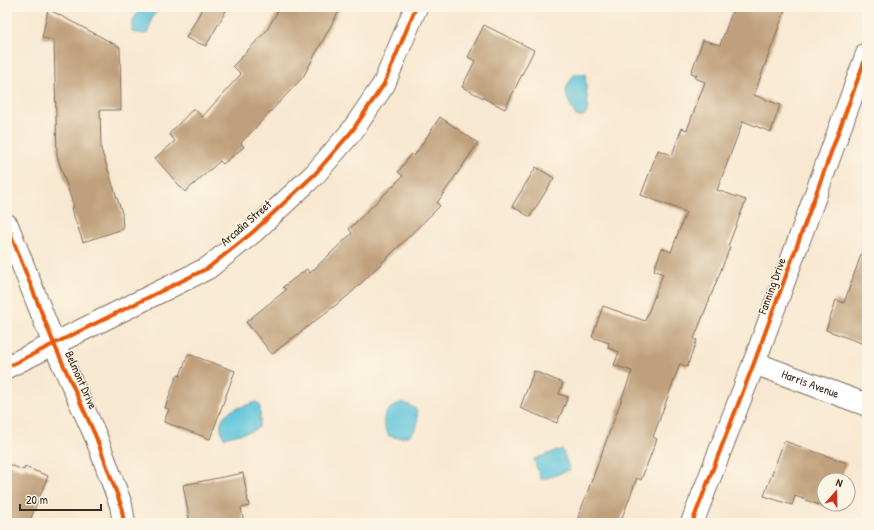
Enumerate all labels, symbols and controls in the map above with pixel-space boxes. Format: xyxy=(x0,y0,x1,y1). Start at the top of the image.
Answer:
street label: Arcadia Street xyxy=(216,195,276,250)
street label: Fanning Drive xyxy=(753,255,790,317)
street label: Belmont Drive xyxy=(61,348,102,412)
street label: Harris Avenue xyxy=(779,365,842,402)
north arrow xyxy=(816,472,856,512)
text: N xyxy=(834,475,845,490)
scale bar xyxy=(20,486,101,512)
text: 20 m xyxy=(26,491,48,508)

